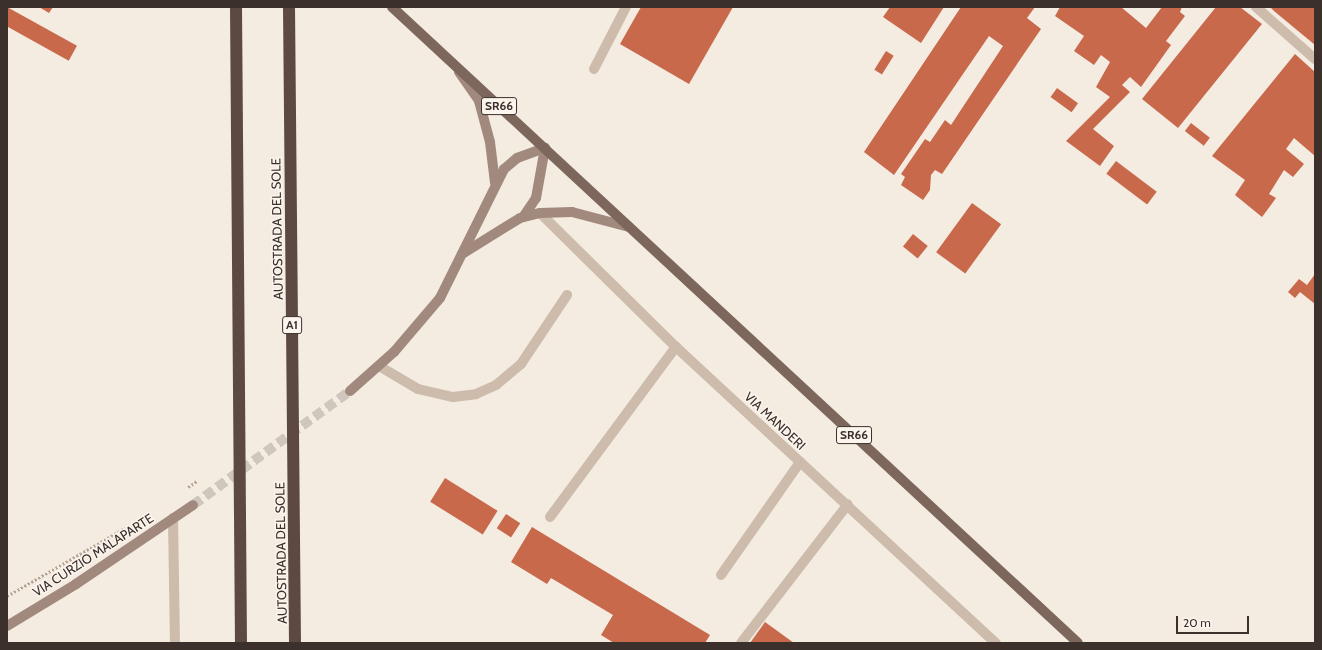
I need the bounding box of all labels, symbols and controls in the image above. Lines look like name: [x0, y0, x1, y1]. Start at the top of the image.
road number: SR66: [481, 96, 517, 116]
street label: AUTOSTRADA DEL SOLE: [268, 158, 286, 300]
road number: A1: [282, 315, 302, 335]
street label: VIA MANDERI: [741, 389, 809, 453]
road number: SR66: [836, 425, 872, 445]
street label: AUTOSTRADA DEL SOLE: [272, 482, 290, 624]
street label: VIA CURZIO MALAPARTE: [30, 510, 156, 600]
scale bar: [1178, 608, 1251, 634]
text: 20 m: [1183, 615, 1211, 630]

